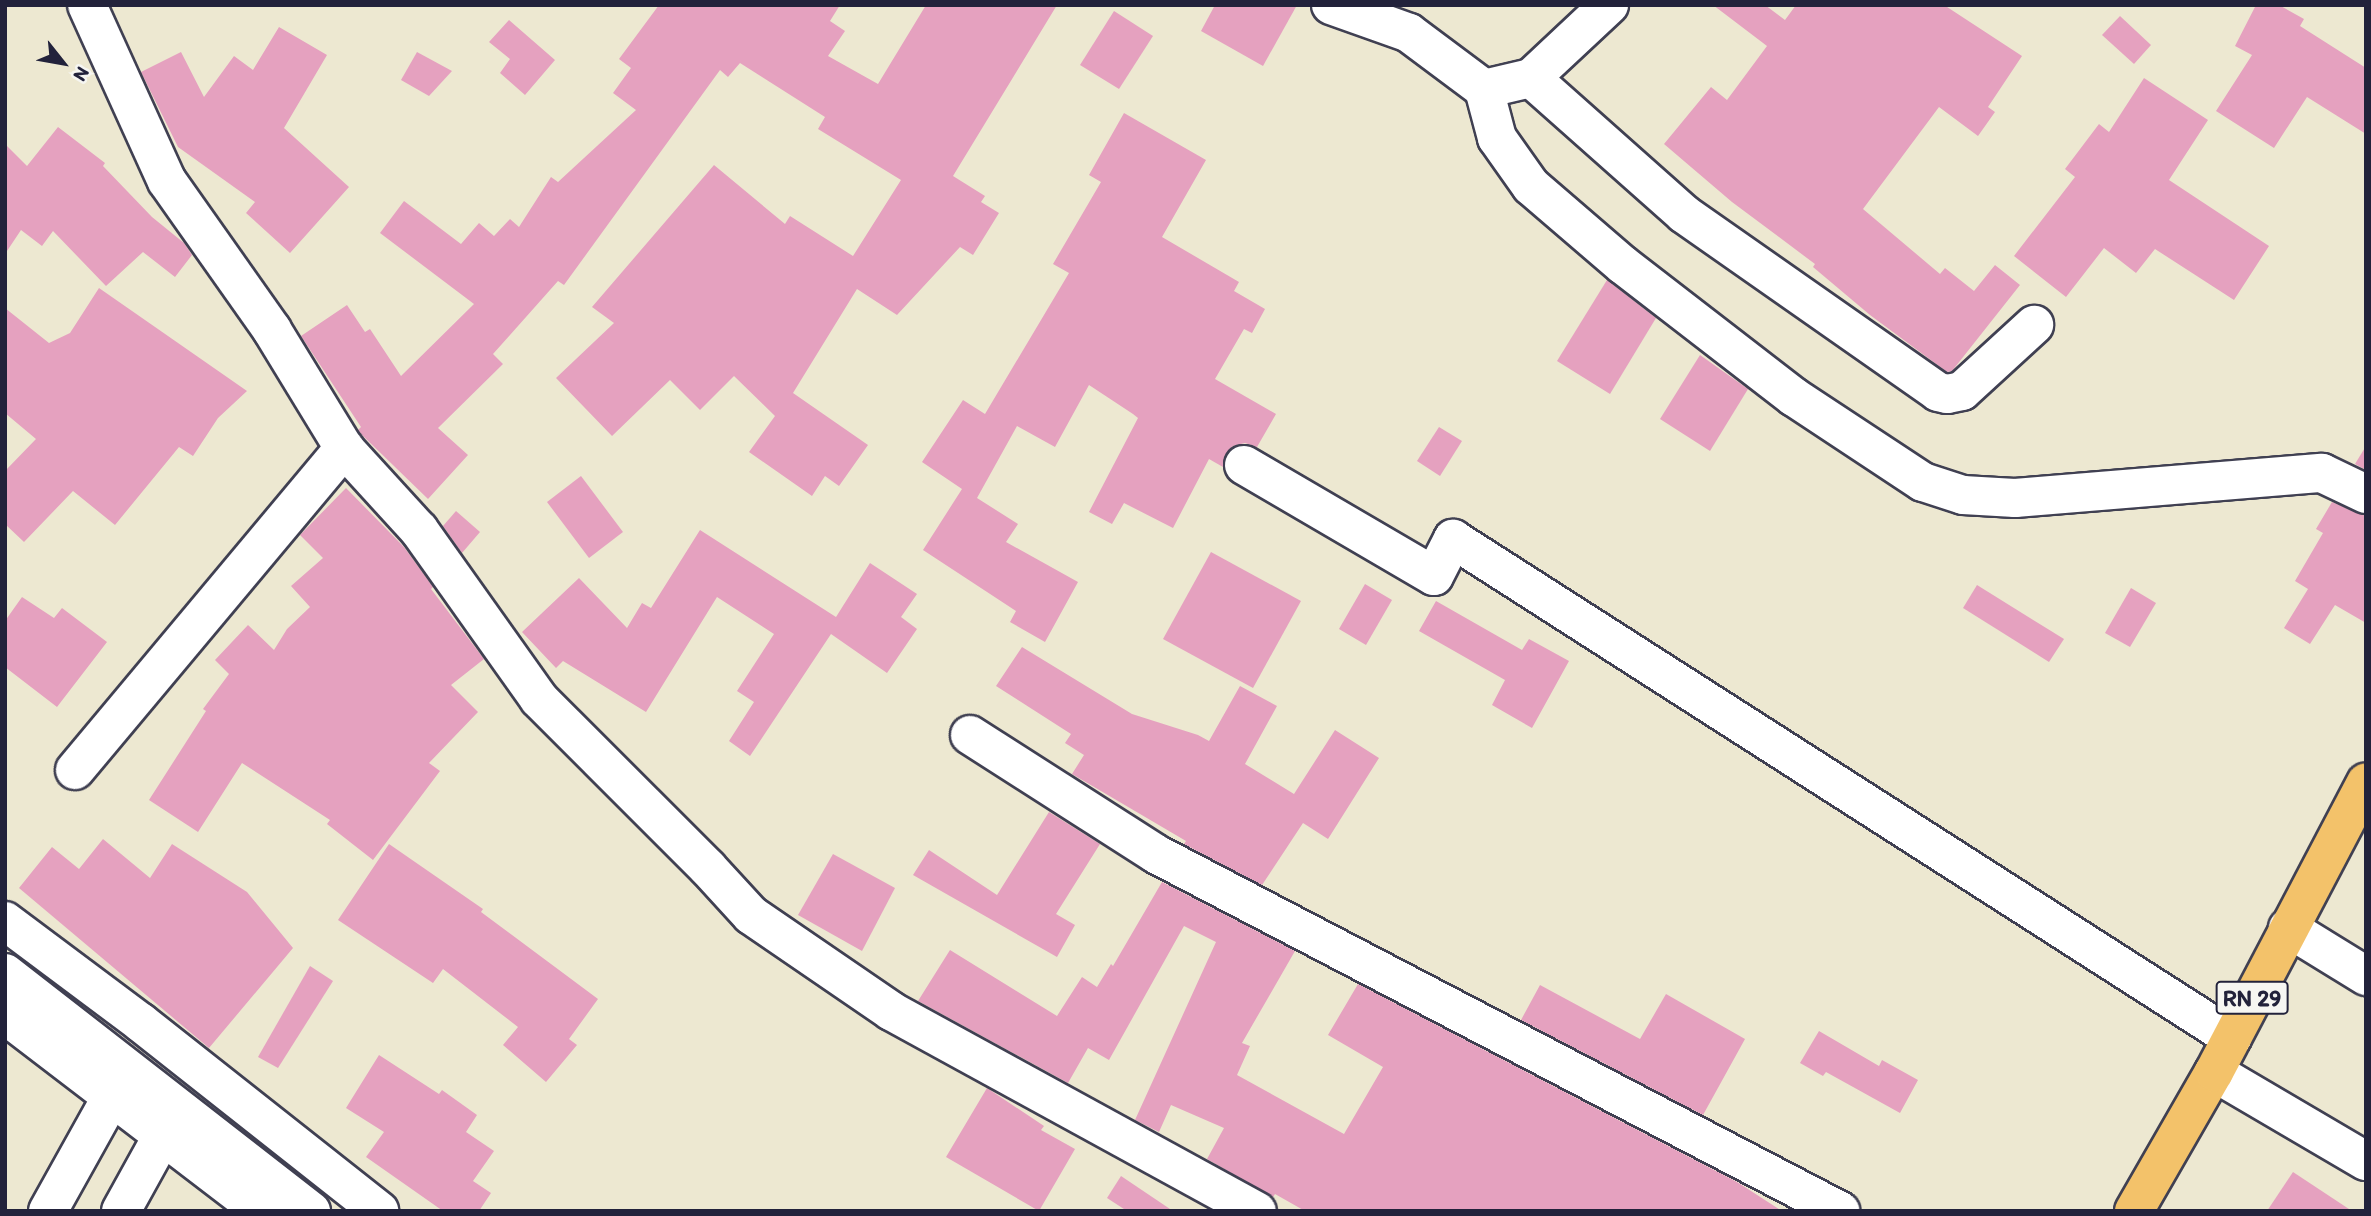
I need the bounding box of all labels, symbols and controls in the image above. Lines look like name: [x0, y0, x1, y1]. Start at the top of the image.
north arrow: [28, 28, 98, 98]
text: N: [68, 63, 95, 85]
road number: RN 29: [2215, 979, 2289, 1018]

